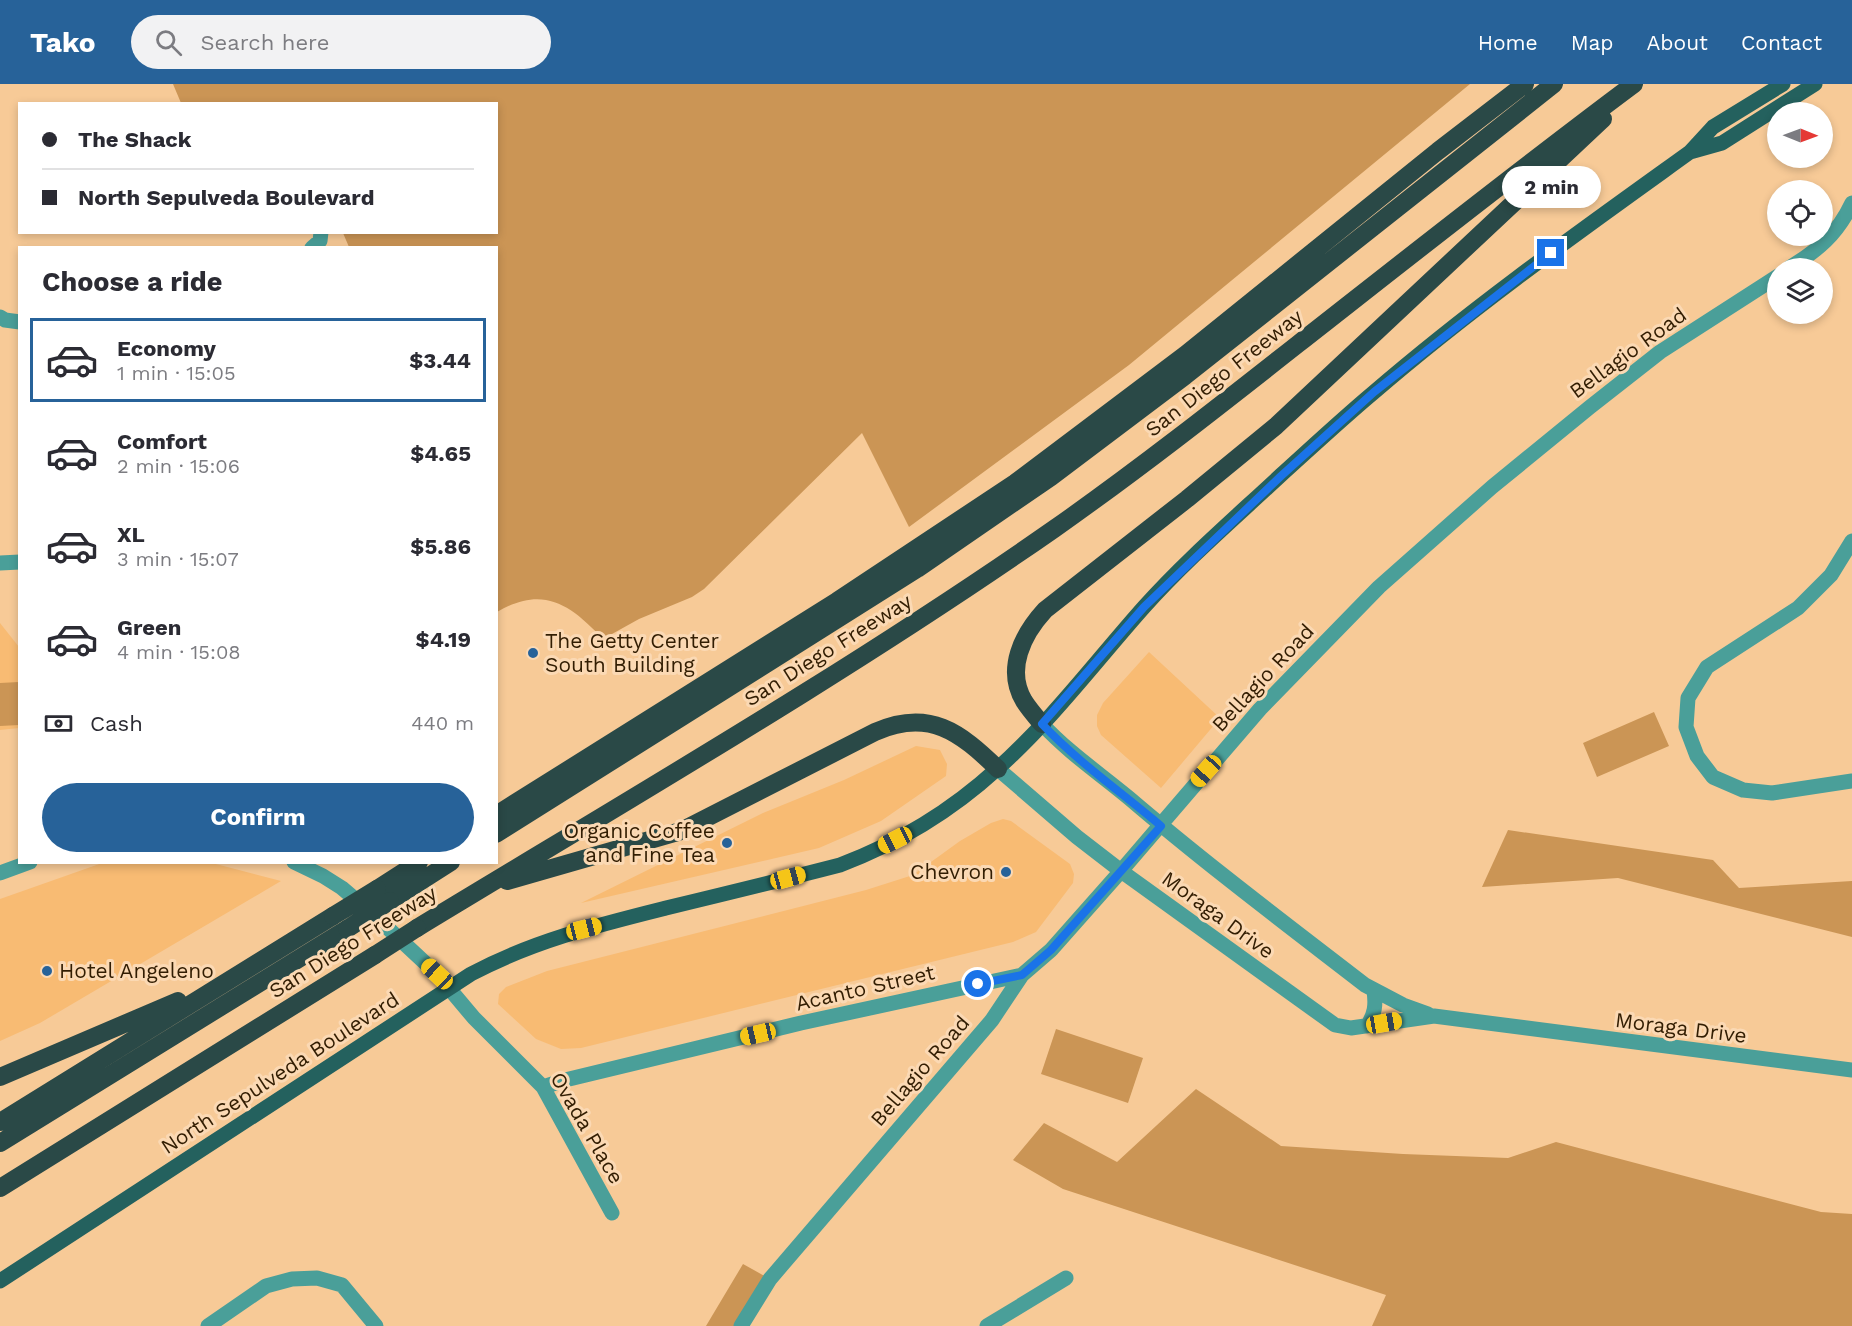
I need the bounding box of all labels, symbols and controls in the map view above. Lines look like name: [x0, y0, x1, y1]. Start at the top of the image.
search box: [131, 15, 551, 69]
text: Tako: [30, 26, 95, 59]
icon: search: [152, 26, 185, 59]
text: Search here: [200, 30, 329, 55]
text: Home: [1478, 30, 1538, 55]
text: Map: [1571, 30, 1614, 55]
text: About: [1647, 30, 1708, 55]
text: Contact: [1741, 30, 1822, 55]
north arrow: [1767, 102, 1833, 168]
map controls: [1767, 102, 1833, 324]
text: The Shack: [78, 127, 192, 152]
callout: 2 min: [1502, 166, 1600, 208]
text: 2 min: [1524, 175, 1579, 199]
button: locate: [1767, 180, 1833, 246]
text: North Sepulveda Boulevard: [78, 185, 374, 210]
route end: [1537, 239, 1564, 266]
button: layers: [1767, 258, 1833, 324]
text: Choose a ride: [42, 266, 222, 298]
street label: Bellagio Road: [1564, 302, 1691, 403]
street label: San Diego Freeway: [1140, 303, 1307, 442]
icon: car: [45, 333, 99, 387]
text: Economy: [117, 336, 216, 361]
text: $3.44: [409, 348, 471, 373]
text: 1 min · 15:05: [117, 361, 236, 385]
icon: car: [45, 426, 99, 480]
text: Comfort: [117, 429, 207, 454]
text: $4.65: [410, 441, 471, 466]
text: 2 min · 15:06: [117, 454, 240, 478]
icon: car: [45, 519, 99, 573]
text: XL: [117, 522, 145, 547]
text: $5.86: [410, 534, 471, 559]
text: 3 min · 15:07: [117, 547, 239, 571]
street label: San Diego Freeway: [739, 588, 916, 711]
icon: car: [45, 612, 99, 666]
text: Green: [117, 615, 181, 640]
street label: Bellagio Road: [1206, 619, 1319, 737]
text: $4.19: [416, 627, 471, 652]
place label: The Getty Center South Building: [545, 628, 720, 677]
text: 4 min · 15:08: [117, 640, 241, 664]
marker: The Getty Center South Building: [526, 646, 540, 660]
icon: cash: [42, 707, 75, 740]
text: Cash: [90, 711, 143, 736]
text: 440 m: [411, 711, 474, 735]
car: [1187, 752, 1225, 790]
button: Confirm: [42, 783, 474, 852]
place label: Organic Coffee and Fine Tea: [564, 818, 715, 867]
car: [875, 824, 915, 856]
marker: Organic Coffee and Fine Tea: [720, 836, 734, 850]
place label: Chevron: [910, 859, 994, 884]
car: [768, 865, 808, 891]
marker: Chevron: [999, 865, 1013, 879]
street label: Moraga Drive: [1157, 866, 1279, 964]
street label: San Diego Freeway: [264, 880, 441, 1003]
car: [564, 916, 604, 942]
car: [418, 955, 456, 993]
place label: Hotel Angeleno: [59, 958, 214, 983]
street label: Acanto Street: [793, 959, 937, 1016]
marker: Hotel Angeleno: [40, 964, 54, 978]
route start: [964, 970, 991, 997]
street label: North Sepulveda Boulevard: [156, 986, 403, 1159]
street label: Moraga Drive: [1614, 1007, 1748, 1048]
street label: Bellagio Road: [865, 1010, 974, 1131]
car: [1365, 1011, 1403, 1035]
car: [738, 1021, 778, 1047]
street label: Ovada Place: [545, 1067, 630, 1188]

